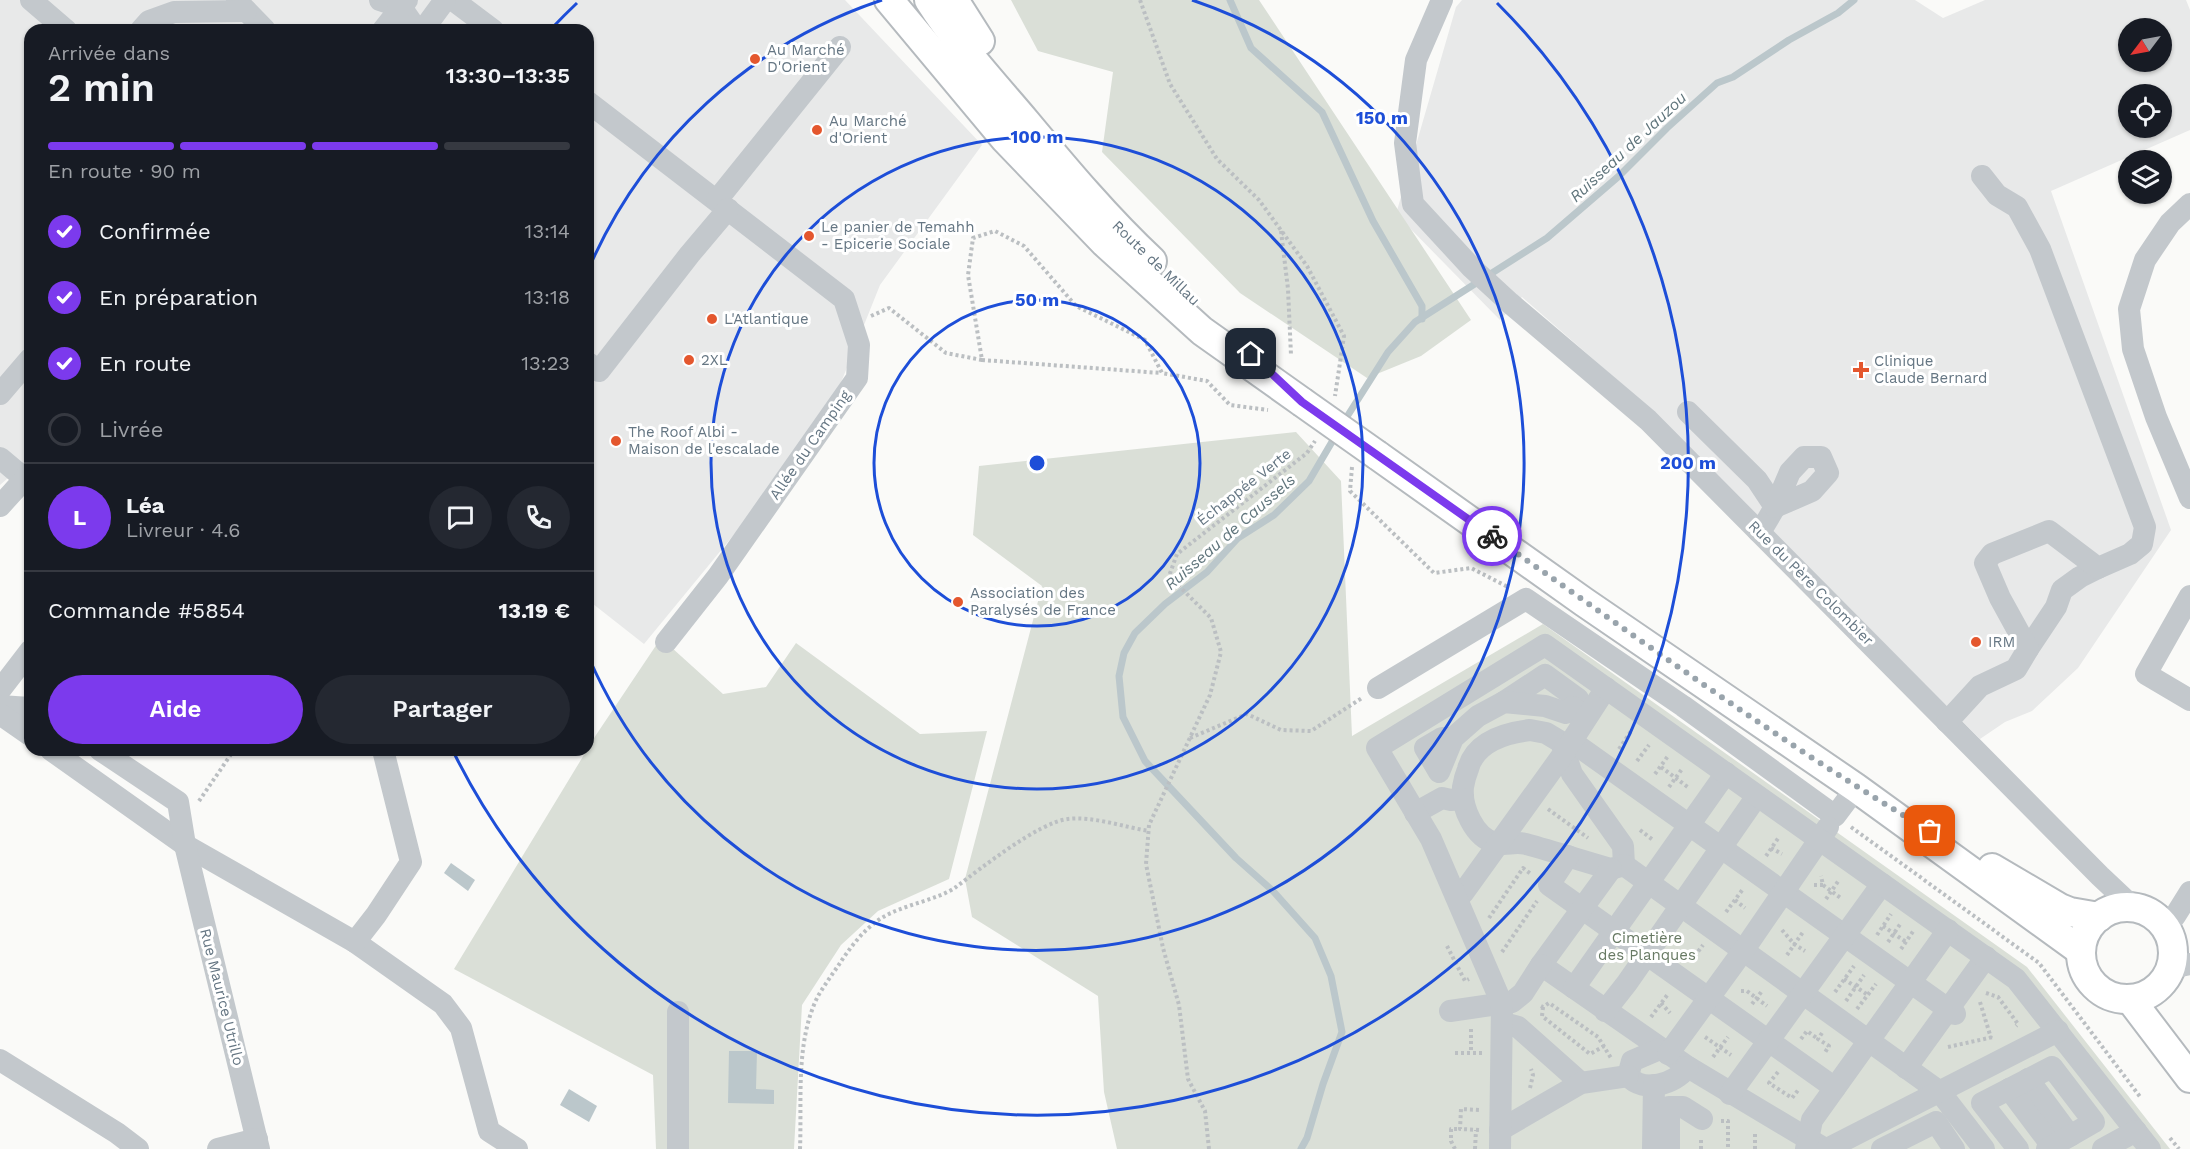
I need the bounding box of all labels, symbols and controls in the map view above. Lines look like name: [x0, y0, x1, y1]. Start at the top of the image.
north arrow: [2118, 18, 2172, 72]
map controls: [2118, 18, 2172, 204]
text: Arrivée dans: [48, 41, 170, 65]
place label: Au Marché D'Orient: [767, 41, 845, 76]
marker: Au Marché D'Orient: [748, 52, 762, 66]
text: 13:30–13:35: [446, 63, 570, 88]
text: 2 min: [48, 65, 155, 110]
button: locate: [2118, 84, 2172, 138]
water label: Ruisseau de Jauzou: [1566, 88, 1691, 206]
text: 150 m: [1356, 107, 1408, 128]
place label: Au Marché d'Orient: [829, 112, 907, 147]
marker: Au Marché d'Orient: [810, 123, 824, 137]
text: 100 m: [1010, 126, 1064, 147]
button: layers: [2118, 150, 2172, 204]
text: En route · 90 m: [48, 159, 201, 183]
icon: check: [48, 215, 81, 248]
street label: Route de Millau: [1108, 217, 1204, 309]
place label: Le panier de Temahh - Epicerie Sociale: [821, 218, 974, 253]
text: Confirmée: [99, 219, 211, 244]
text: 13:14: [525, 219, 570, 243]
marker: Le panier de Temahh - Epicerie Sociale: [802, 229, 816, 243]
icon: check: [48, 281, 81, 314]
text: En préparation: [99, 285, 258, 310]
text: 13:18: [525, 285, 570, 309]
text: 50 m: [1015, 289, 1059, 310]
place label: L'Atlantique: [724, 310, 809, 328]
marker: L'Atlantique: [705, 312, 719, 326]
pin: [1225, 328, 1276, 379]
icon: home: [1234, 337, 1267, 370]
icon: check: [48, 347, 81, 380]
text: En route: [99, 351, 191, 376]
text: 13:23: [521, 351, 570, 375]
place label: 2XL: [701, 351, 728, 369]
place label: Clinique Claude Bernard: [1874, 352, 1987, 387]
marker: 2XL: [682, 353, 696, 367]
marker: Clinique Claude Bernard: [1852, 361, 1870, 379]
street label: Allée du Camping: [766, 387, 854, 503]
text: Livrée: [99, 417, 163, 442]
place label: The Roof Albi - Maison de l'escalade: [628, 423, 780, 458]
marker: The Roof Albi - Maison de l'escalade: [609, 434, 623, 448]
street label: Échappée Verte: [1193, 445, 1295, 529]
text: 200 m: [1660, 452, 1716, 473]
centre of rings: [1027, 453, 1047, 473]
water label: Ruisseau de Caussels: [1161, 470, 1299, 594]
button: chat: [429, 486, 492, 549]
button: phone: [507, 486, 570, 549]
text: Léa: [126, 493, 165, 518]
text: L: [73, 505, 86, 530]
courier: [1462, 506, 1522, 566]
street label: Rue du Père Colombier: [1745, 517, 1877, 649]
text: Livreur · 4.6: [126, 518, 240, 542]
icon: bike: [1476, 520, 1509, 553]
place label: Association des Paralysés de France: [970, 584, 1116, 619]
marker: Association des Paralysés de France: [951, 595, 965, 609]
text: Commande #5854: [48, 598, 245, 623]
text: 13.19 €: [499, 598, 570, 623]
place label: IRM: [1988, 633, 2015, 651]
marker: IRM: [1969, 635, 1983, 649]
button: Aide: [48, 675, 303, 744]
button: Partager: [315, 675, 570, 744]
pin: [1904, 805, 1955, 856]
icon: bag: [1913, 814, 1946, 847]
street label: Rue Maurice Utrillo: [196, 927, 248, 1067]
park label: Cimetière des Planques: [1598, 929, 1696, 964]

